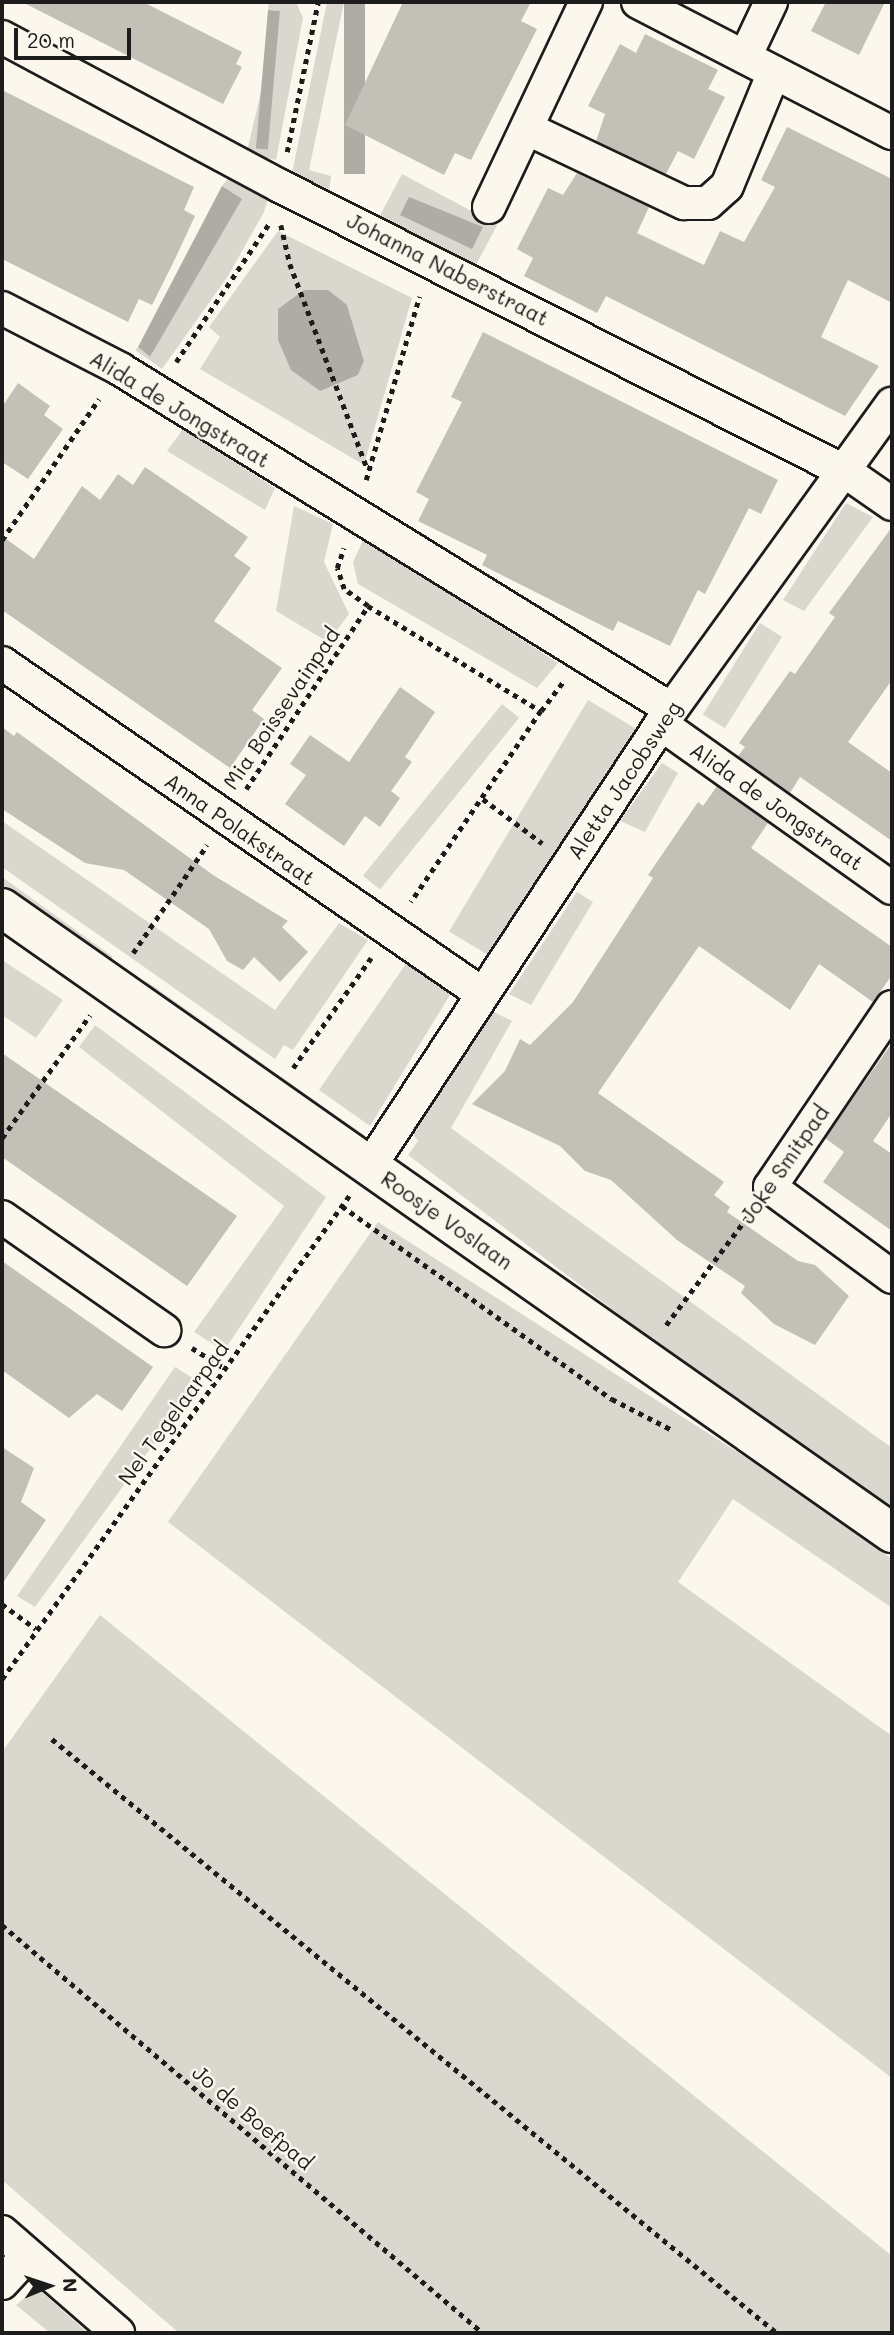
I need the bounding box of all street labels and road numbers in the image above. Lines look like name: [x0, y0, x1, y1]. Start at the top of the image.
street label: Johanna Naberstraat: [343, 207, 553, 331]
street label: Alida de Jongstraat: [85, 345, 275, 473]
street label: Mia Boissevainpad: [217, 622, 345, 794]
street label: Aletta Jacobsweg: [562, 696, 686, 864]
street label: Alida de Jongstraat: [686, 737, 868, 875]
street label: Anna Polakstraat: [160, 768, 320, 890]
street label: Joke Smitpad: [734, 1100, 834, 1228]
street label: Roosje Voslaan: [376, 1165, 518, 1275]
street label: Nel Tegelaarpad: [112, 1336, 234, 1490]
street label: Jo de Boefpad: [188, 2059, 318, 2175]

